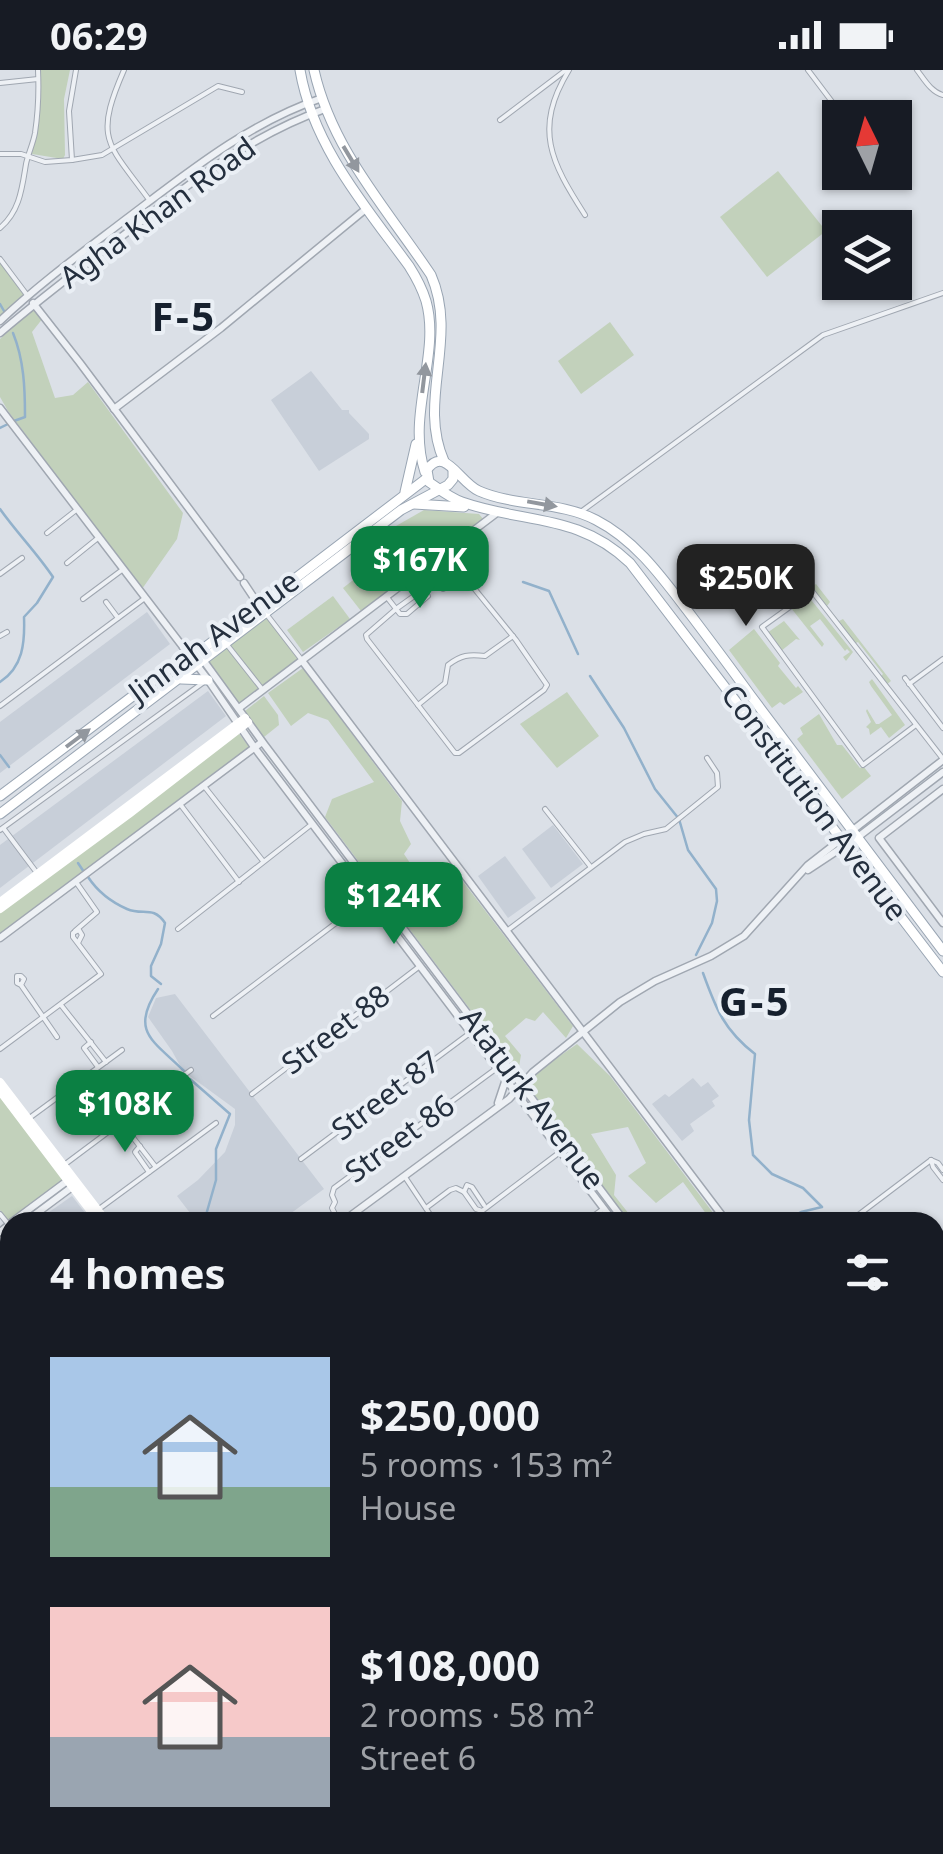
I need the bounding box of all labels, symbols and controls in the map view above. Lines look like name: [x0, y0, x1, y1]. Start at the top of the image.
text: 06:29: [50, 9, 148, 61]
north arrow: [822, 100, 912, 190]
map controls: [822, 100, 912, 300]
street label: Agha Khan Road: [51, 127, 263, 297]
one-way arrow: [341, 146, 360, 173]
button: layers: [822, 210, 912, 300]
district label: F-5: [151, 288, 217, 343]
one-way arrow: [416, 362, 432, 393]
one-way arrow: [527, 497, 558, 512]
pin: $167K: [350, 526, 490, 611]
text: $167K: [373, 537, 467, 580]
pin: $250K: [676, 544, 816, 629]
text: $250K: [699, 555, 793, 598]
street label: Jinnah Avenue: [117, 560, 307, 713]
street label: Constitution Avenue: [713, 675, 918, 929]
one-way arrow: [65, 728, 91, 748]
pin: $124K: [324, 862, 464, 947]
text: $124K: [347, 873, 441, 916]
district label: G-5: [719, 973, 791, 1028]
street label: Street 88: [272, 975, 398, 1083]
street label: Ataturk Avenue: [451, 999, 615, 1197]
street label: Street 87: [322, 1041, 448, 1149]
pin: $108K: [55, 1070, 195, 1155]
text: $108K: [78, 1081, 172, 1124]
street label: Street 86: [336, 1084, 462, 1191]
text: 4 homes: [50, 1244, 226, 1301]
icon: filters: [840, 1245, 895, 1300]
text: $250,000: [360, 1386, 540, 1443]
icon: home: [130, 1397, 250, 1517]
text: 5 rooms · 153 m²: [360, 1443, 613, 1486]
text: House: [360, 1486, 456, 1529]
text: $108,000: [360, 1636, 540, 1693]
icon: home: [130, 1647, 250, 1767]
text: 2 rooms · 58 m²: [360, 1693, 594, 1736]
text: Street 6: [360, 1736, 476, 1779]

